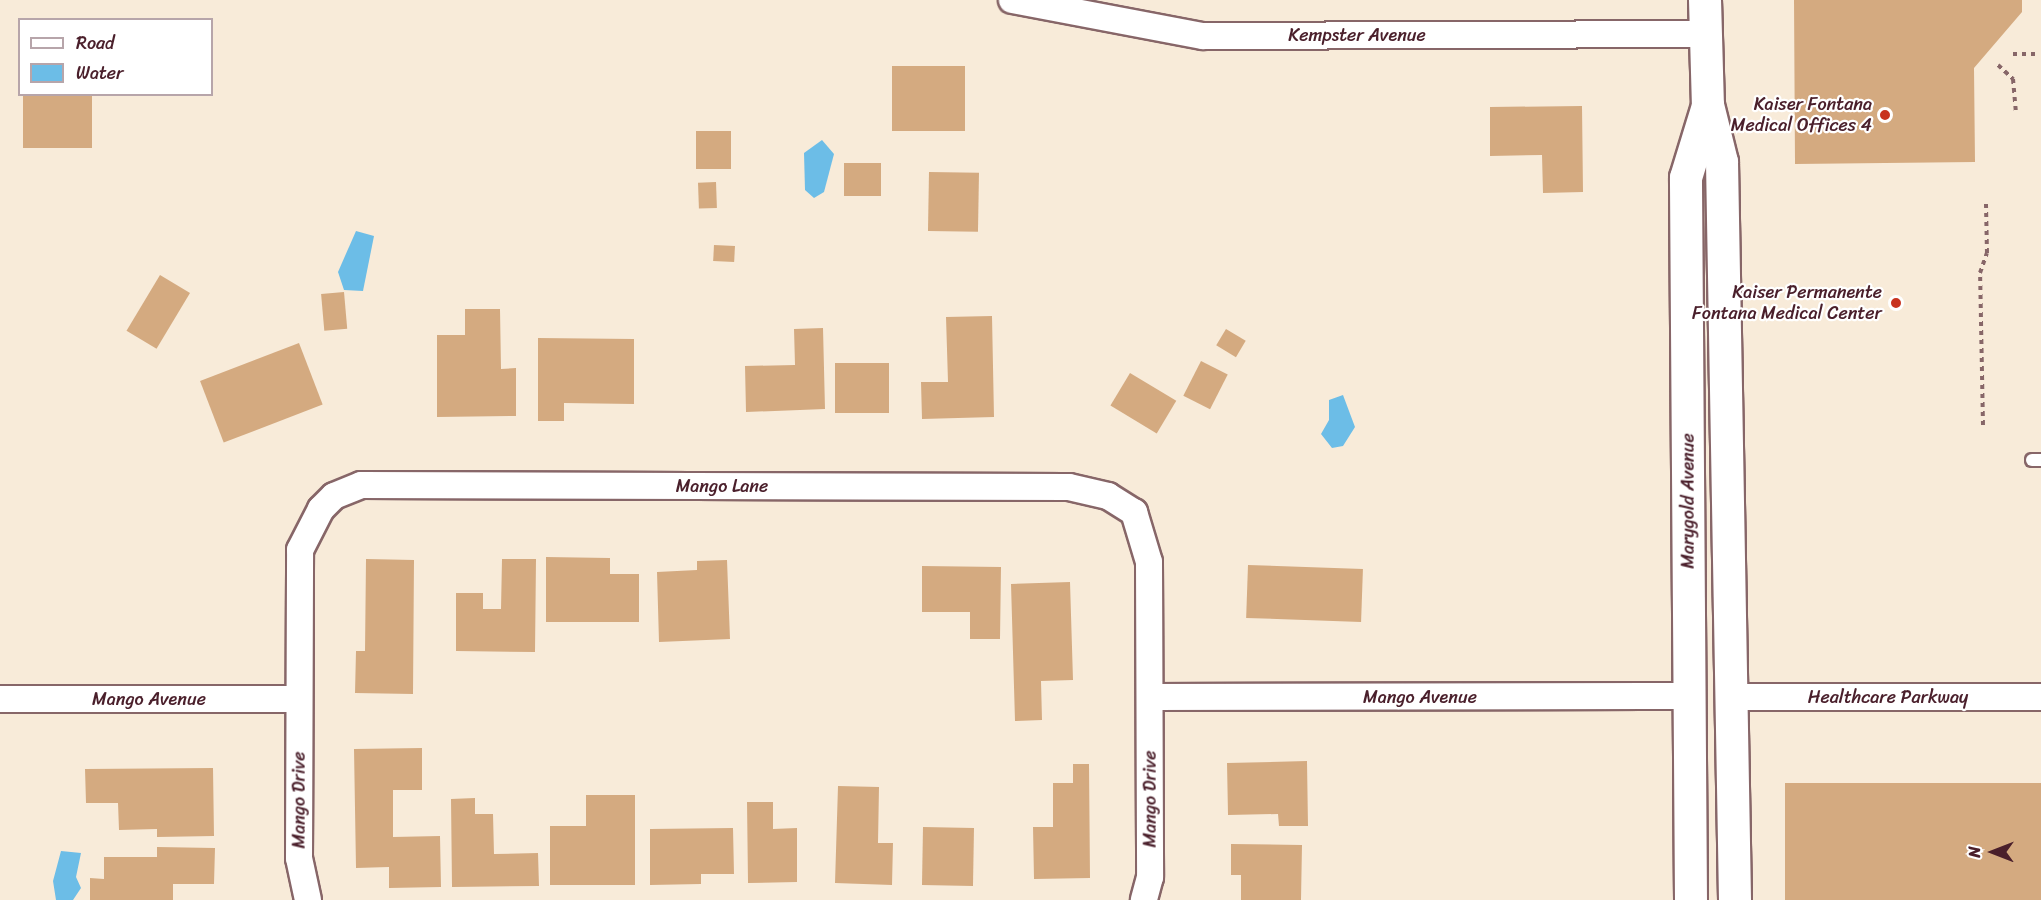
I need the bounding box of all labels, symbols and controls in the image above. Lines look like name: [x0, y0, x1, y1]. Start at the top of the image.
legend: [18, 18, 213, 96]
street label: Kempster Avenue: [1288, 24, 1426, 46]
text: Road: [76, 27, 115, 59]
text: Water: [76, 57, 123, 89]
place label: Kaiser Fontana Medical Offices 4: [1731, 94, 1872, 136]
marker: Kaiser Fontana Medical Offices 4: [1876, 106, 1894, 124]
place label: Kaiser Permanente Fontana Medical Center: [1692, 282, 1882, 324]
marker: Kaiser Permanente Fontana Medical Center: [1887, 294, 1905, 312]
street label: Marygold Avenue: [1677, 433, 1699, 569]
street label: Mango Lane: [676, 475, 768, 497]
street label: Mango Avenue: [1363, 686, 1477, 708]
street label: Healthcare Parkway: [1808, 686, 1968, 708]
street label: Mango Avenue: [92, 688, 206, 710]
street label: Mango Drive: [1139, 750, 1161, 848]
street label: Mango Drive: [288, 751, 310, 849]
north arrow: [1963, 822, 2023, 882]
text: N: [1960, 846, 1989, 858]

